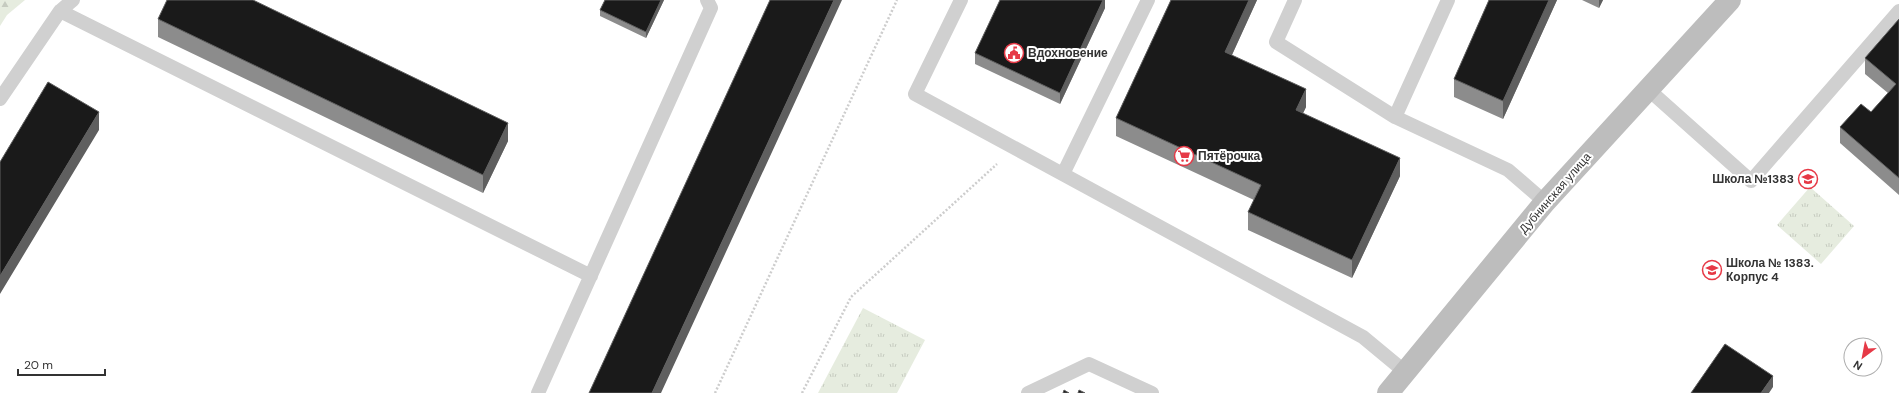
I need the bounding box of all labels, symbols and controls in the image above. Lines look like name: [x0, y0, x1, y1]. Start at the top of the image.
public building icon: Вдохновение: [1003, 42, 1025, 64]
place label: Вдохновение: [1028, 45, 1108, 61]
supermarket icon: Пятёрочка: [1173, 145, 1195, 167]
place label: Пятёрочка: [1198, 148, 1261, 164]
street label: Дубнинская улица: [1515, 149, 1595, 237]
school or university icon: Школа №1383: [1797, 168, 1819, 190]
place label: Школа №1383: [1712, 171, 1794, 187]
place label: Школа № 1383. Корпус 4: [1726, 255, 1814, 285]
school or university icon: Школа № 1383. Корпус 4: [1701, 259, 1723, 281]
north arrow: [1843, 337, 1883, 377]
scale bar: [18, 351, 105, 377]
text: 20 m: [24, 357, 53, 373]
text: N: [1851, 357, 1865, 374]

